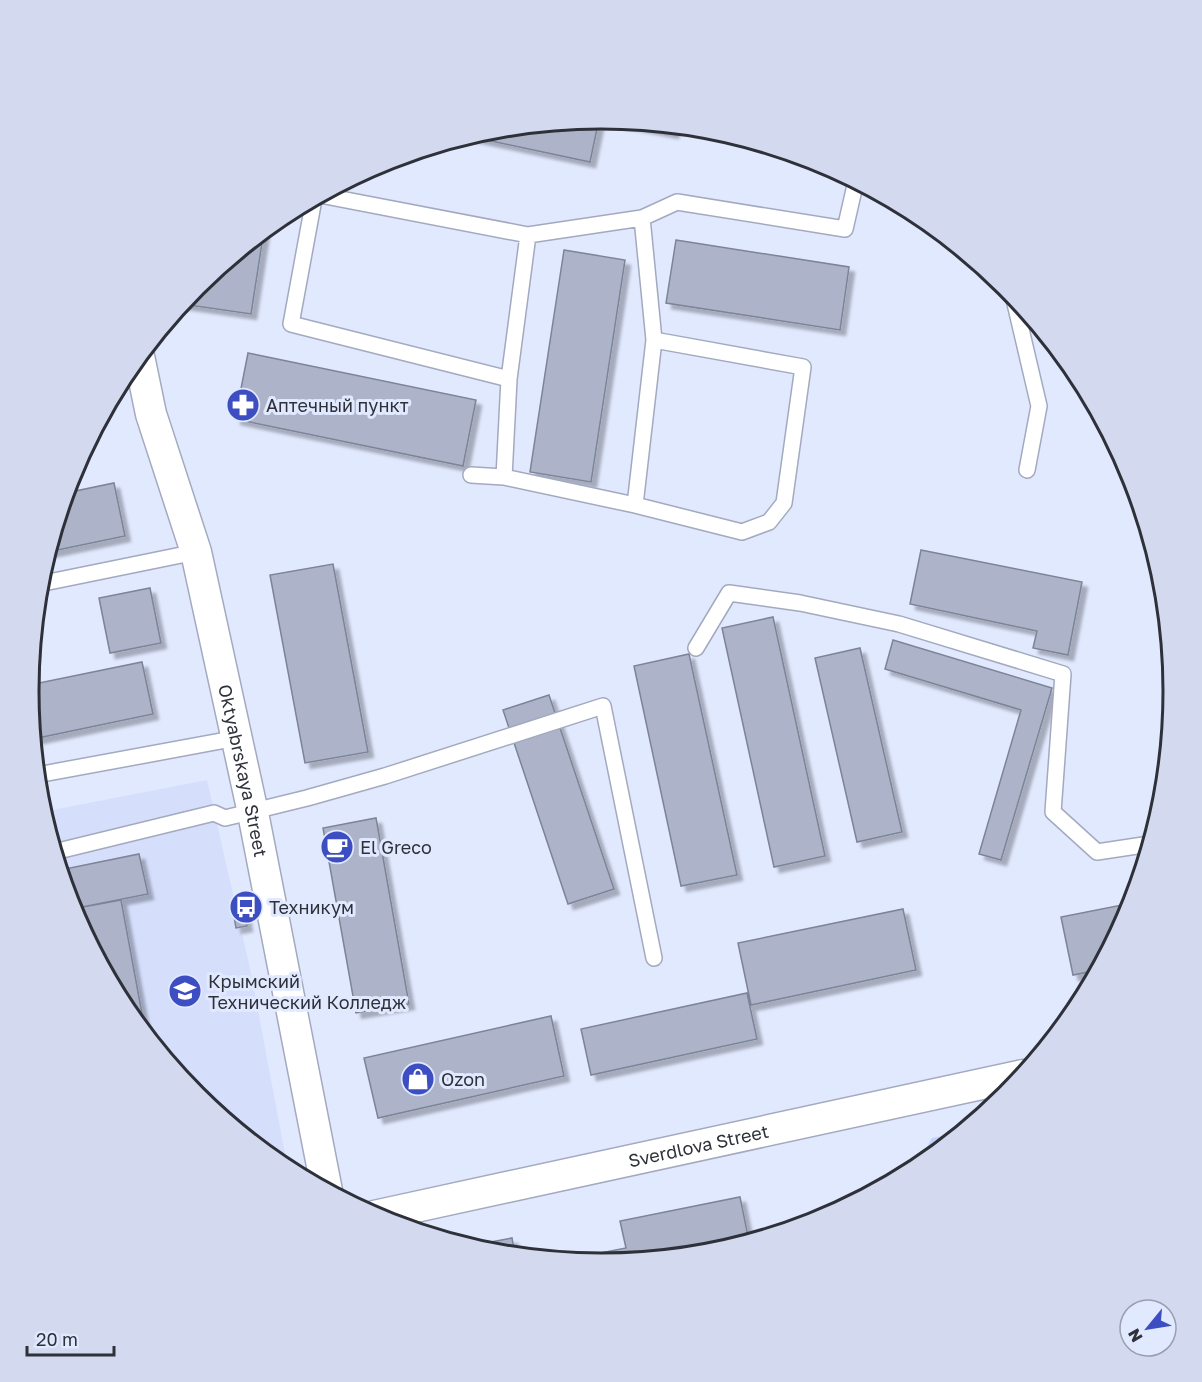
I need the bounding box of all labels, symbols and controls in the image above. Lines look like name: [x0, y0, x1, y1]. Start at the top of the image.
pharmacy icon: Аптечный пункт: [225, 387, 261, 423]
place label: Аптечный пункт: [266, 394, 409, 416]
street label: Oktyabrskaya Street: [214, 682, 272, 859]
cafe icon: El Greco: [319, 829, 355, 865]
place label: El Greco: [360, 836, 432, 858]
bus stop icon: Техникум: [228, 889, 264, 925]
place label: Техникум: [269, 896, 354, 918]
place label: Крымский Технический Колледж: [208, 970, 406, 1013]
school or university icon: Крымский Технический Колледж: [167, 973, 203, 1009]
shop icon: Ozon: [400, 1061, 436, 1097]
place label: Ozon: [441, 1068, 485, 1090]
street label: Sverdlova Street: [626, 1120, 771, 1171]
north arrow: [1118, 1298, 1178, 1358]
scale bar: [27, 1319, 114, 1357]
text: N: [1123, 1325, 1147, 1346]
text: 20 m: [36, 1328, 78, 1350]

